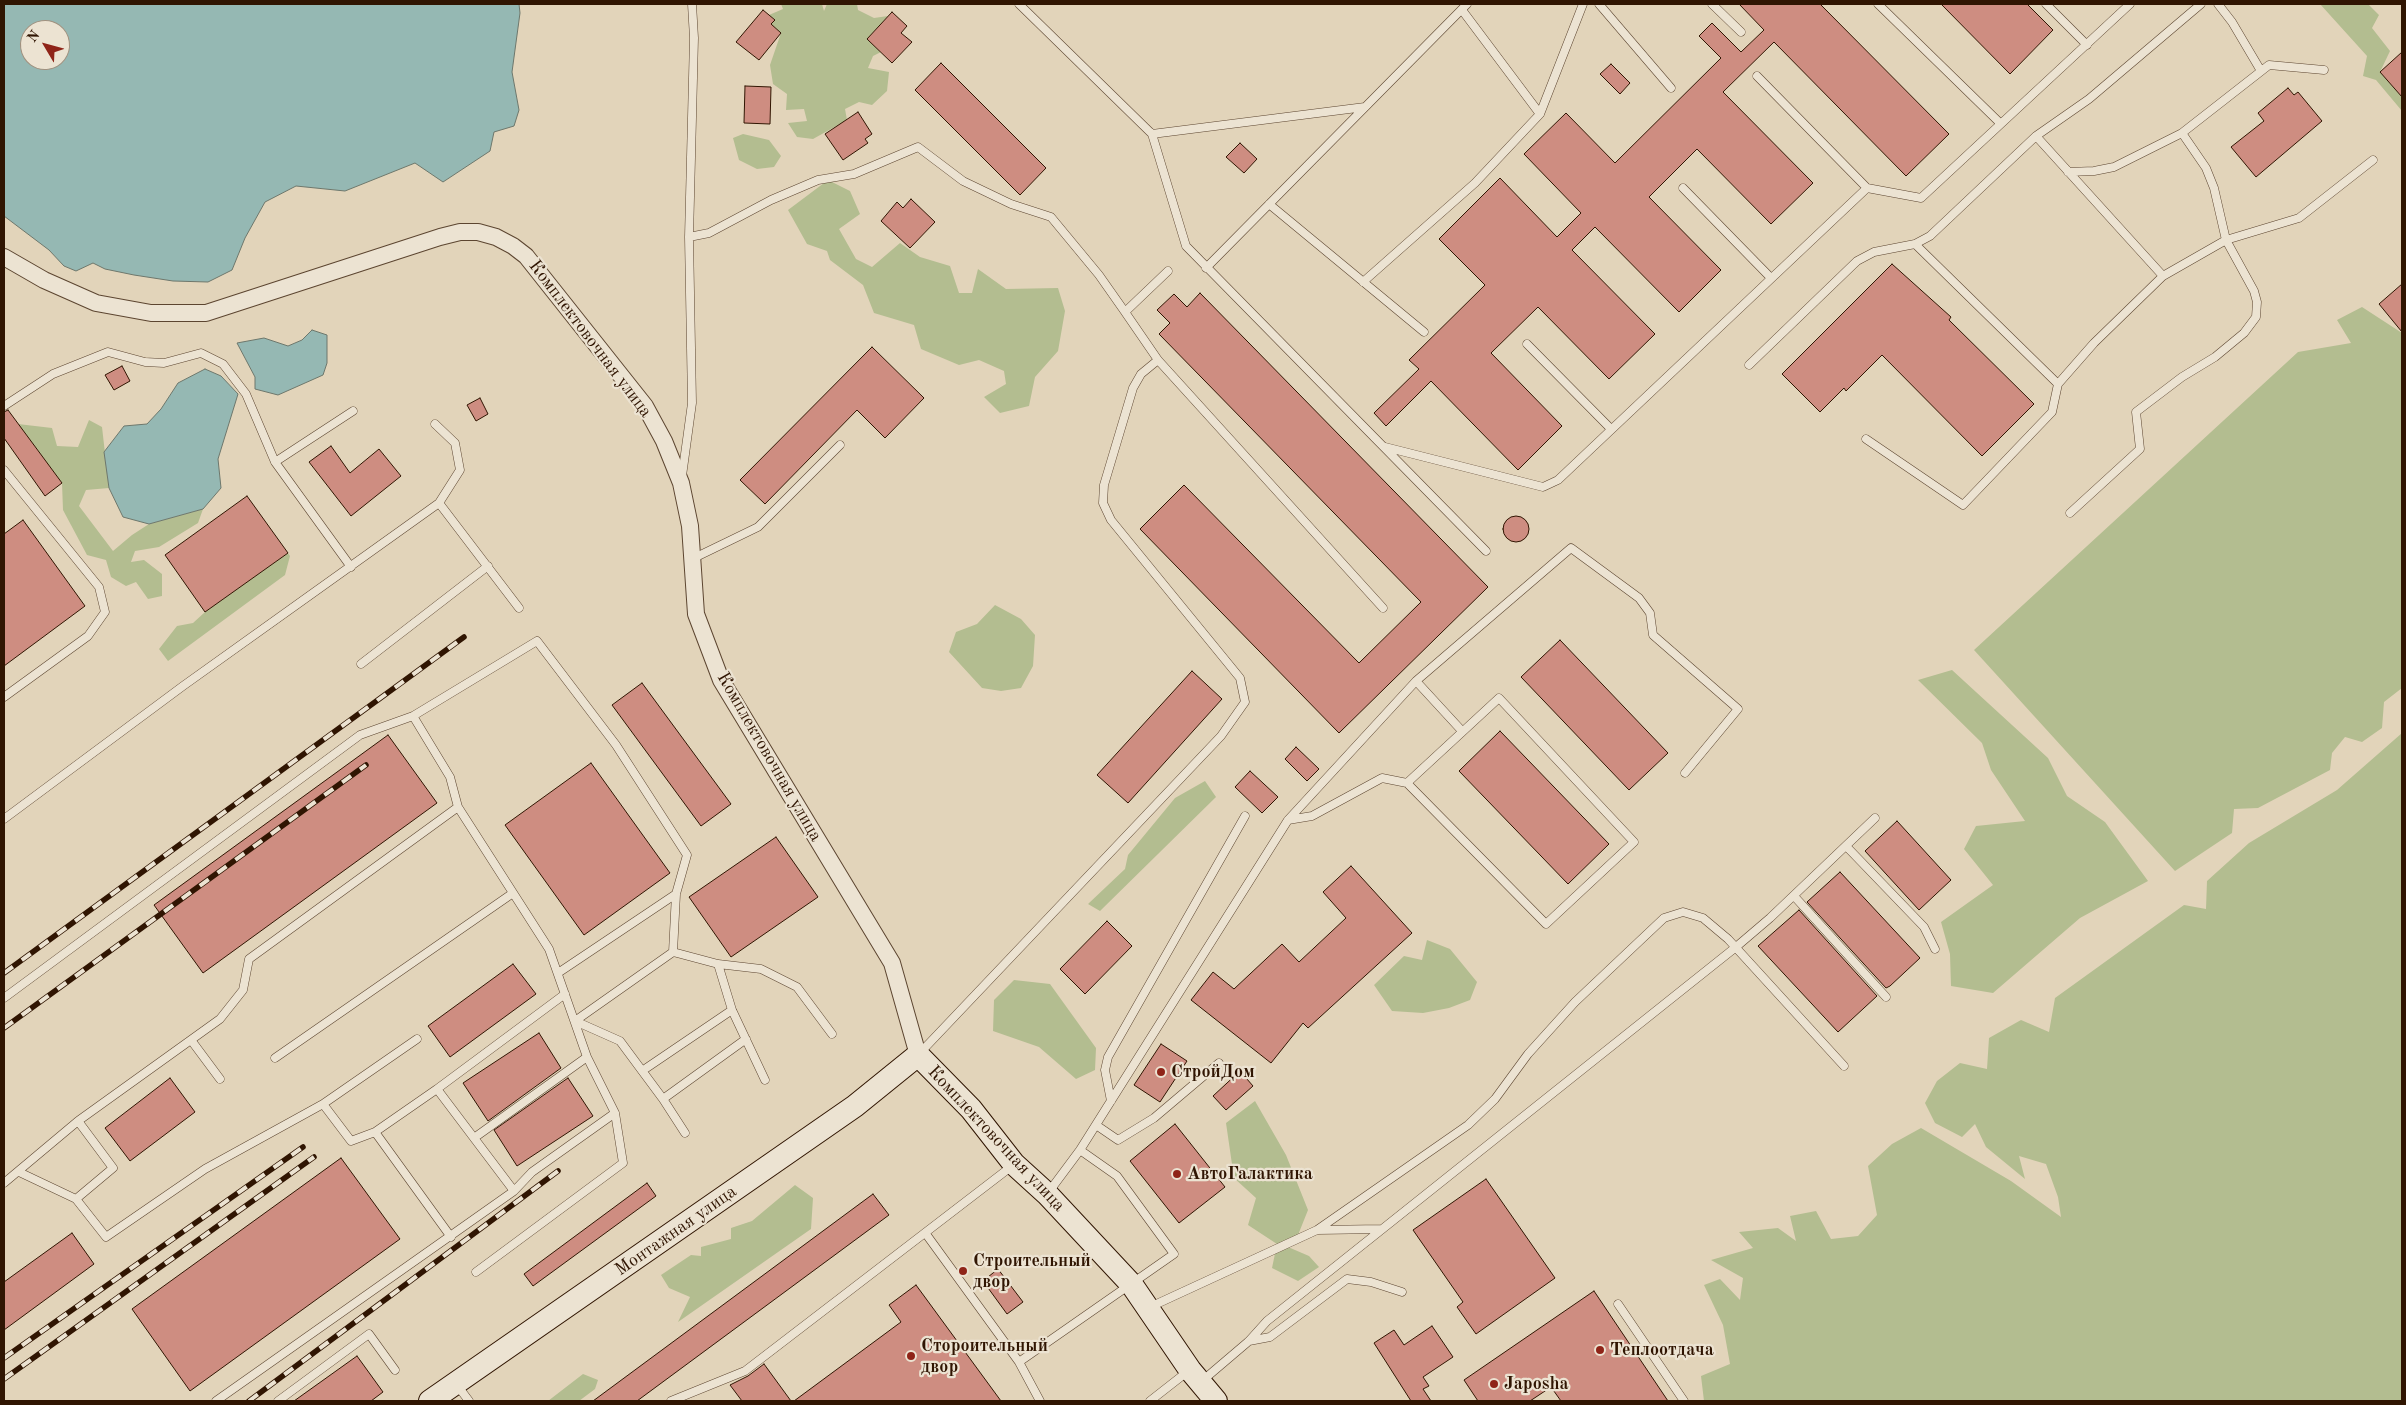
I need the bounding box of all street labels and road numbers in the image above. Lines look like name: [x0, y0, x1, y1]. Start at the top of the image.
street label: Комплектовочная улица: [524, 256, 656, 422]
street label: Комплектовочная улица: [712, 669, 826, 845]
street label: Комплектовочная улица: [923, 1061, 1069, 1217]
street label: Монтажная улица: [611, 1181, 741, 1281]

